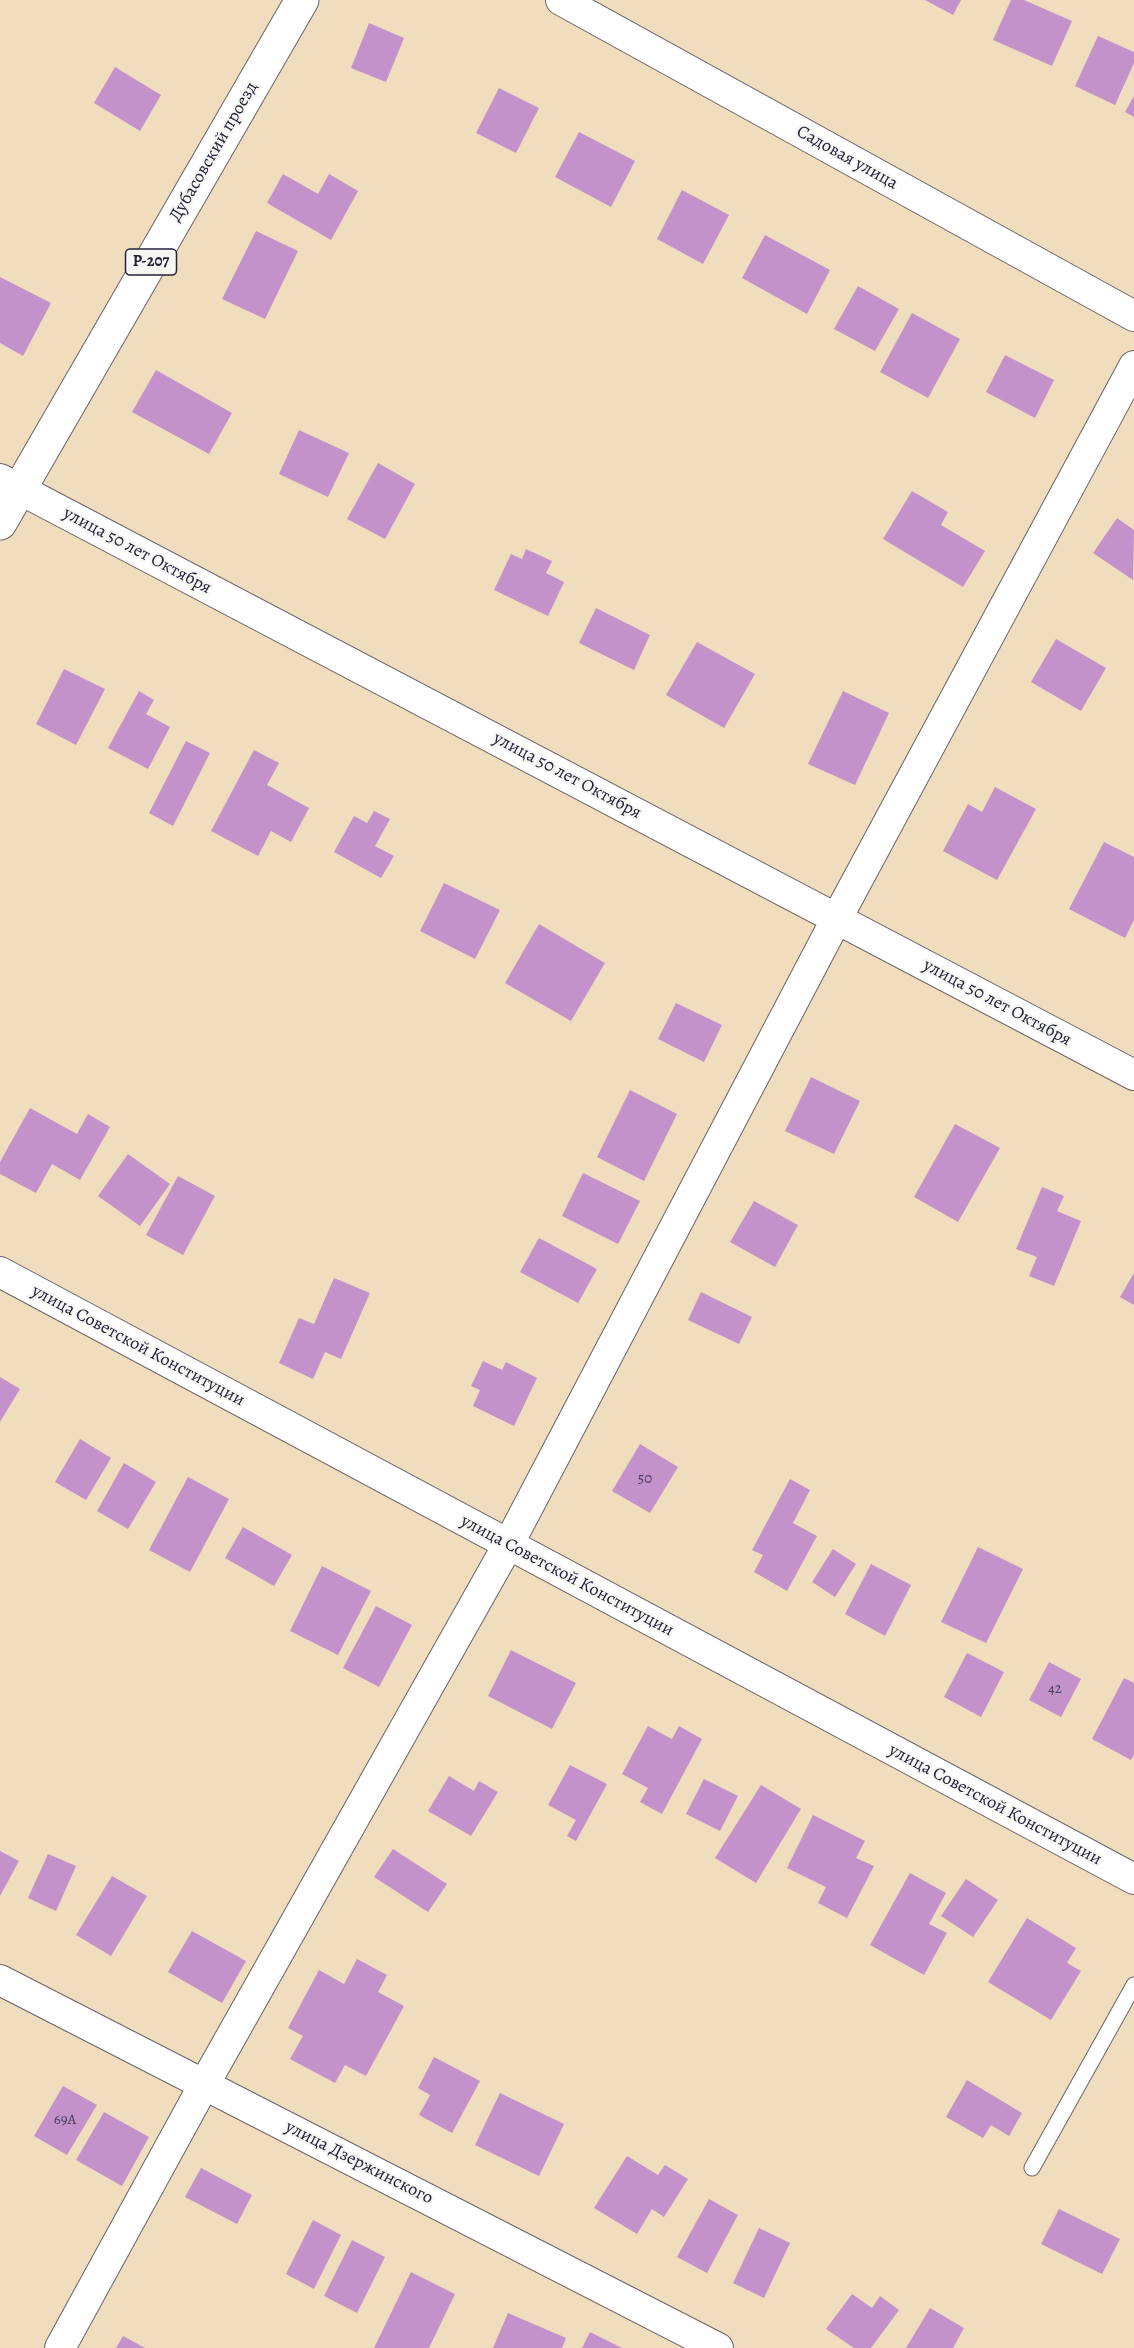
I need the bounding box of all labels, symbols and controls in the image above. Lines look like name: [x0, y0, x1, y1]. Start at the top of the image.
street label: Дубасовский проезд: [165, 78, 263, 226]
street label: Садовая улица: [793, 121, 901, 195]
road number: Р-207: [126, 249, 176, 275]
street label: улица 50 лет Октября: [59, 503, 215, 599]
street label: улица 50 лет Октября: [489, 728, 645, 824]
street label: улица 50 лет Октября: [919, 955, 1075, 1051]
street label: улица Советской Конституции: [28, 1281, 248, 1411]
house number: 50: [638, 1470, 652, 1488]
street label: улица Советской Конституции: [457, 1511, 677, 1641]
house number: 42: [1048, 1680, 1062, 1698]
street label: улица Советской Конституции: [885, 1740, 1105, 1870]
house number: 69А: [54, 2111, 76, 2129]
street label: улица Дзержинского: [281, 2116, 437, 2210]

